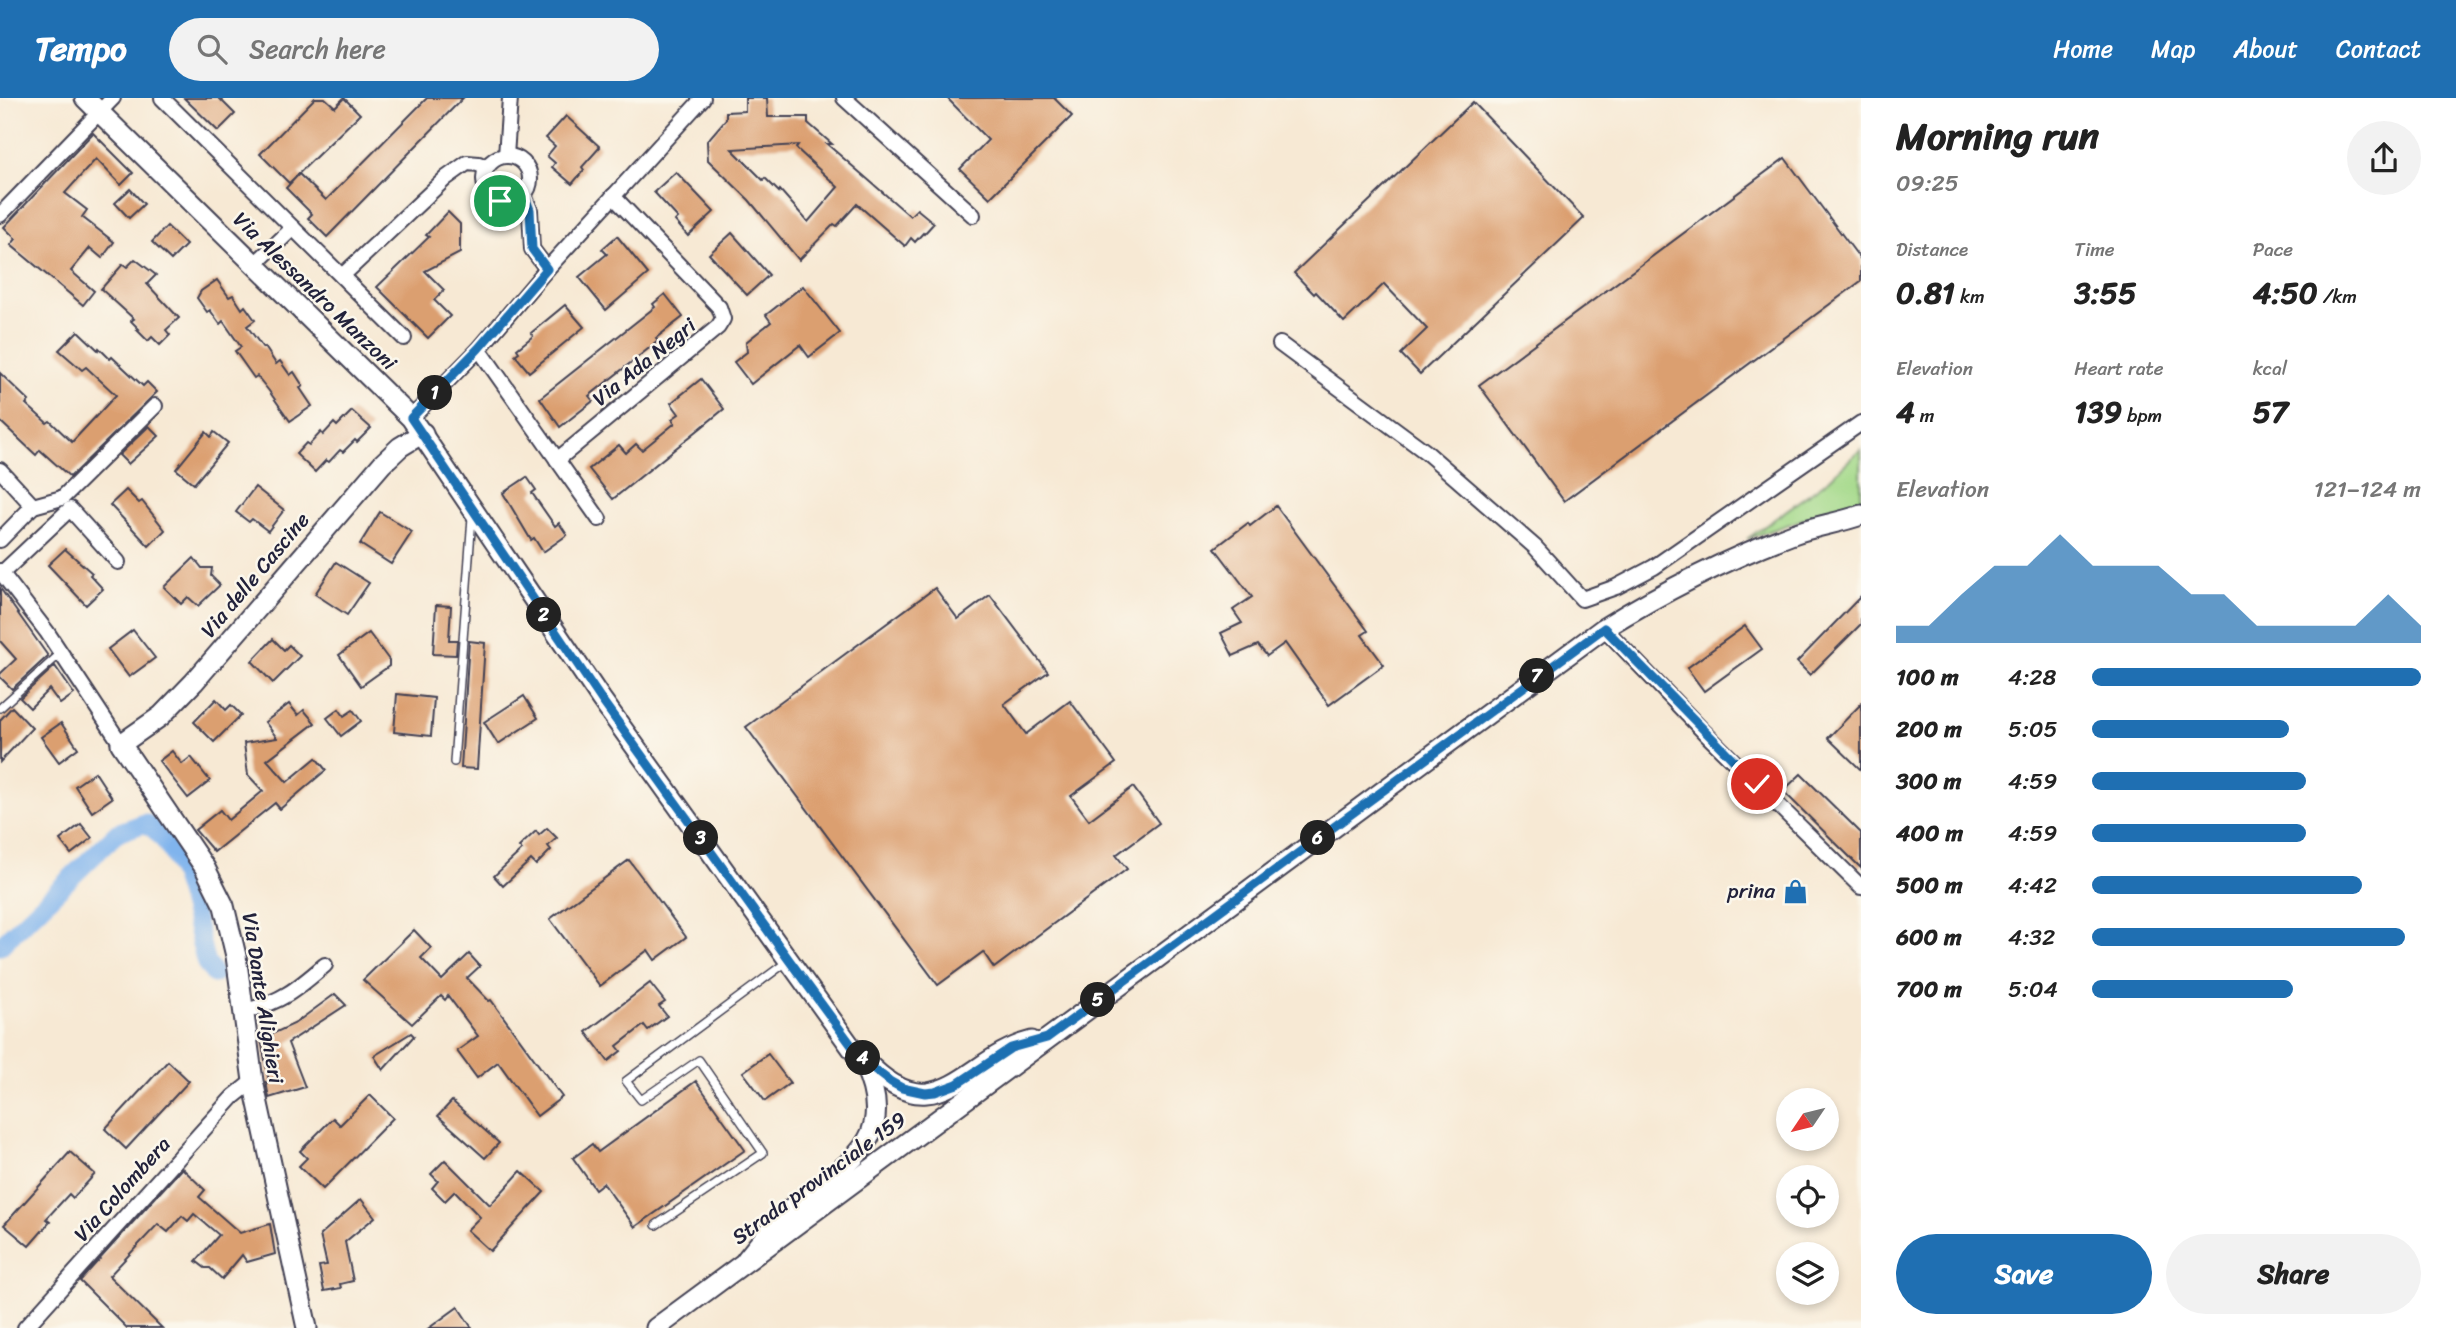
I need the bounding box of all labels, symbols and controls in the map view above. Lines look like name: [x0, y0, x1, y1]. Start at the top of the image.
search box: [169, 18, 659, 81]
text: Tempo: [35, 20, 127, 78]
text: Search here: [249, 26, 386, 72]
text: Home: [2053, 28, 2113, 70]
text: Map: [2151, 28, 2195, 70]
text: About: [2233, 28, 2298, 70]
text: Contact: [2336, 28, 2421, 70]
icon: search: [193, 30, 231, 68]
text: Morning run: [1896, 103, 2099, 170]
button: share: [2347, 121, 2421, 195]
text: 09:25: [1896, 163, 1959, 204]
pin: [470, 171, 530, 231]
icon: arrive: [481, 182, 519, 220]
street label: Via Alessandro Manzoni: [224, 202, 407, 381]
text: Distance: [1896, 233, 1968, 266]
text: Time: [2074, 233, 2115, 266]
text: Pace: [2253, 233, 2293, 266]
text: 0.81: [1896, 266, 1955, 320]
text: 3:55: [2074, 266, 2137, 320]
text: 4:50: [2253, 266, 2318, 320]
text: km: [1955, 280, 1985, 313]
text: /km: [2318, 280, 2357, 313]
street label: Via Ada Negri: [583, 307, 706, 416]
text: Elevation: [1896, 352, 1973, 385]
text: Heart rate: [2074, 352, 2164, 385]
text: kcal: [2253, 352, 2287, 385]
pin: 1: [418, 376, 452, 410]
text: 1: [430, 376, 439, 409]
text: 4: [1896, 385, 1915, 439]
text: 139: [2074, 385, 2122, 439]
text: 57: [2253, 385, 2288, 439]
text: m: [1915, 399, 1934, 432]
text: bpm: [2122, 399, 2162, 432]
text: Elevation: [1896, 469, 1989, 510]
text: 121–124 m: [2314, 469, 2421, 510]
street label: Via delle Cascine: [190, 503, 320, 647]
pin: 2: [526, 598, 562, 632]
text: 2: [538, 598, 549, 631]
text: 100 m: [1896, 657, 1959, 698]
text: 4:28: [2008, 657, 2056, 698]
pin: 7: [1520, 658, 1554, 694]
text: 7: [1531, 659, 1542, 692]
text: 200 m: [1896, 709, 1962, 750]
text: 5:05: [2008, 709, 2058, 750]
pin: [1727, 754, 1787, 814]
text: 300 m: [1896, 761, 1961, 802]
text: 4:59: [2008, 761, 2058, 802]
icon: check: [1738, 765, 1776, 803]
text: 400 m: [1896, 813, 1963, 854]
text: 4:59: [2008, 813, 2058, 854]
pin: 3: [684, 820, 718, 856]
pin: 6: [1300, 820, 1336, 856]
text: 3: [695, 821, 706, 854]
text: 6: [1312, 821, 1323, 854]
text: 500 m: [1896, 865, 1963, 906]
text: 4:42: [2008, 865, 2057, 906]
place label: prina: [1727, 872, 1775, 910]
shop icon: prina: [1781, 877, 1809, 905]
street label: Via Dante Alighieri: [231, 910, 295, 1087]
text: 600 m: [1896, 917, 1962, 958]
text: 4:32: [2008, 917, 2055, 958]
text: 700 m: [1896, 969, 1962, 1010]
text: 5:04: [2008, 969, 2058, 1010]
pin: 5: [1080, 982, 1116, 1018]
text: 5: [1092, 983, 1103, 1016]
pin: 4: [846, 1040, 880, 1076]
text: 4: [857, 1041, 868, 1074]
north arrow: [1776, 1088, 1839, 1152]
map controls: [1776, 1088, 1839, 1305]
street label: Strada provinciale 159: [723, 1101, 915, 1255]
street label: Via Colombera: [64, 1127, 180, 1251]
button: locate: [1776, 1165, 1839, 1228]
button: Save: [1896, 1234, 2152, 1314]
button: Share: [2166, 1234, 2421, 1314]
button: layers: [1776, 1242, 1839, 1305]

